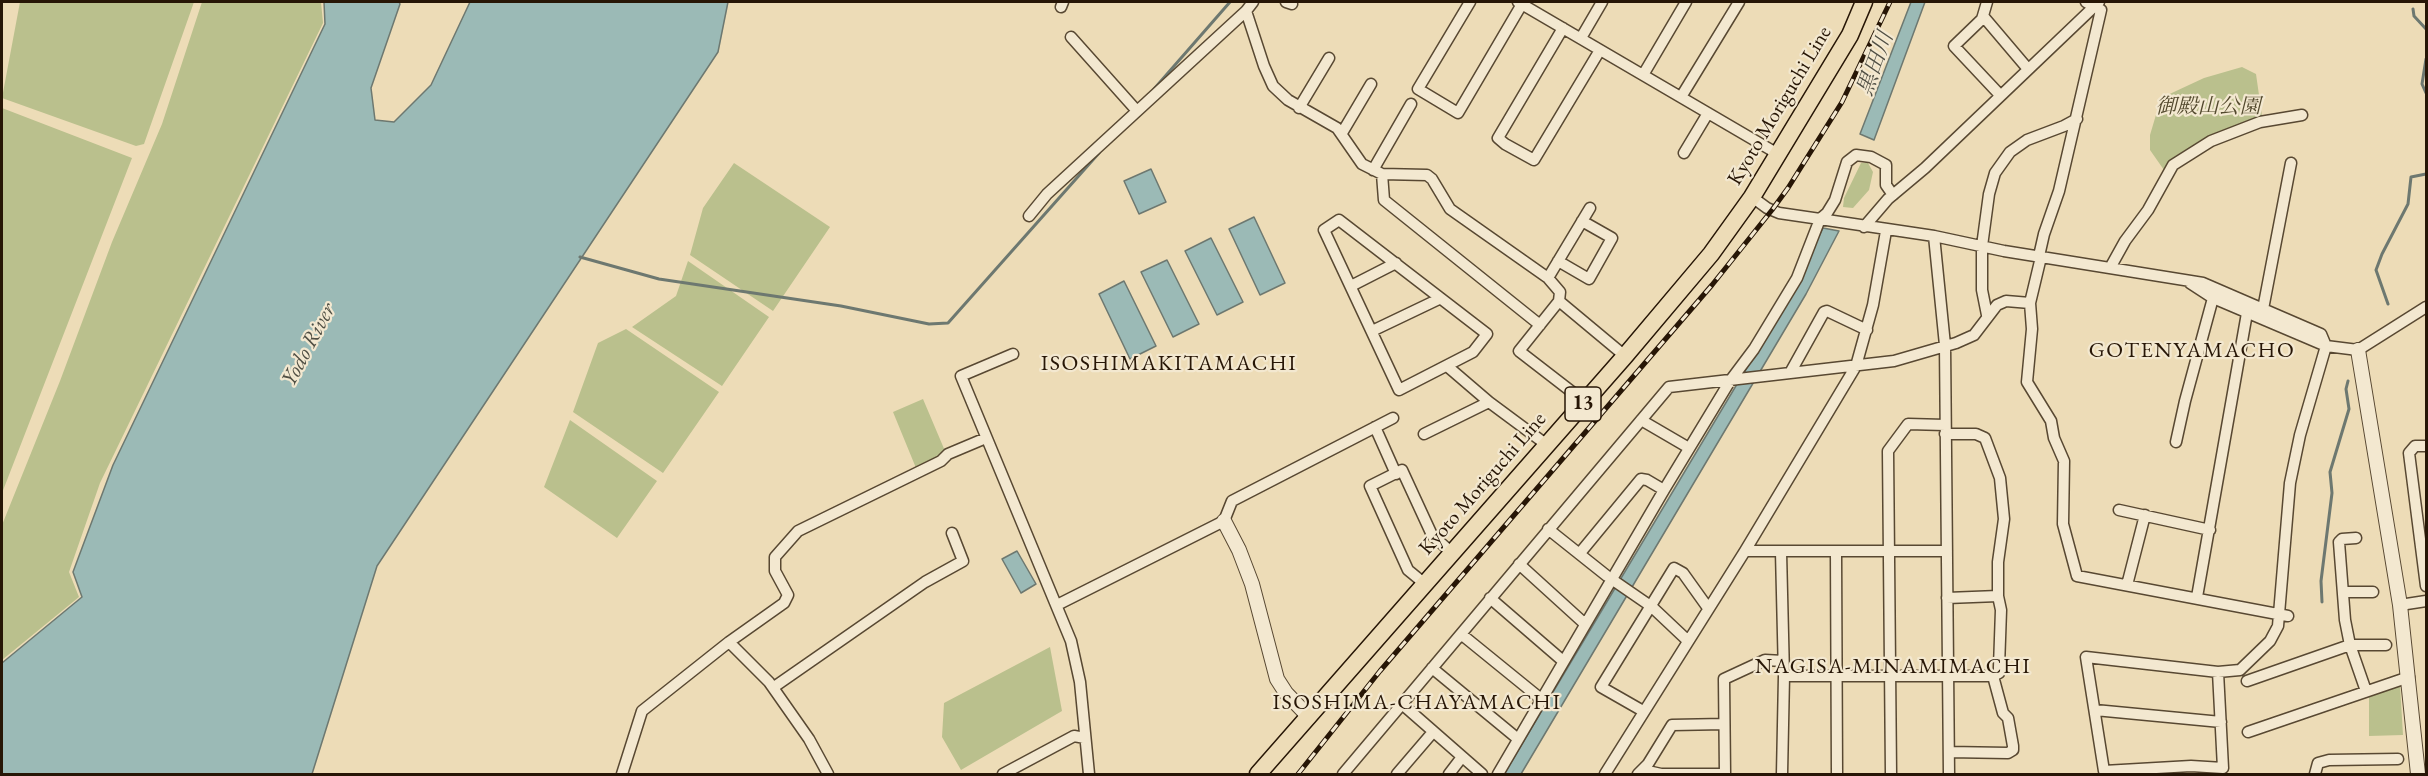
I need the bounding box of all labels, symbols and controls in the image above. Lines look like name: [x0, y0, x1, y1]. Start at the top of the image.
street label: Kyoto Moriguchi Line: [1723, 22, 1837, 190]
water label: 黒田川: [1852, 28, 1900, 100]
park label: 御殿山公園: [2156, 94, 2260, 120]
water label: Yodo River: [276, 299, 342, 391]
district label: GOTENYAMACHO: [2089, 338, 2295, 364]
district label: ISOSHIMAKITAMACHI: [1041, 351, 1297, 377]
road number: 13: [1565, 387, 1601, 421]
street label: Kyoto Moriguchi Line: [1414, 407, 1552, 561]
district label: NAGISA-MINAMIMACHI: [1755, 654, 2031, 680]
district label: ISOSHIMA-CHAYAMACHI: [1273, 690, 1561, 716]

